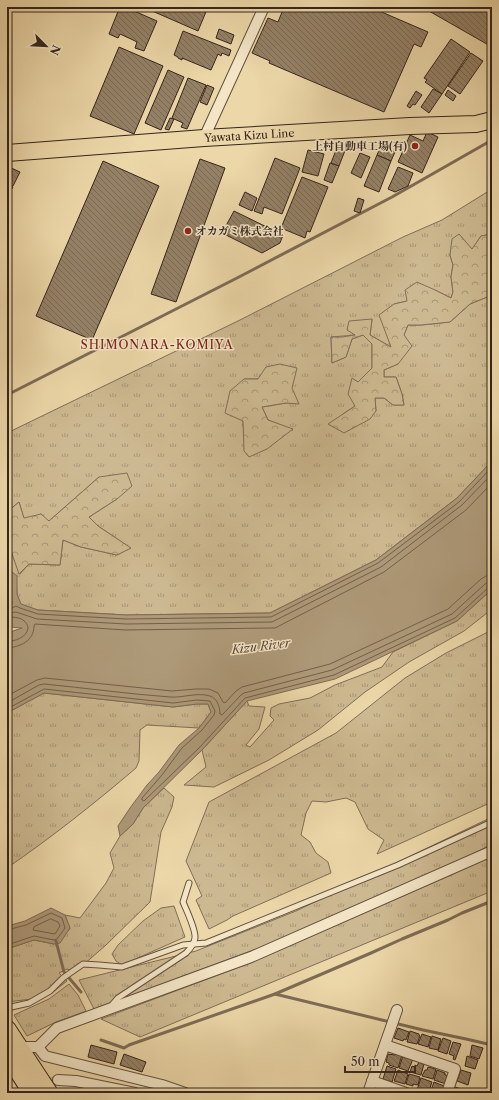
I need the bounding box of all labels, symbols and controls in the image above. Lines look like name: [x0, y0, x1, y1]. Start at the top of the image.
north arrow: [26, 26, 66, 66]
text: N: [47, 43, 63, 58]
street label: Yawata Kizu Line: [203, 126, 295, 145]
place label: 上村自動車工場(有): [312, 139, 408, 153]
marker: 上村自動車工場(有): [410, 141, 420, 151]
place label: オカガミ株式会社: [196, 224, 284, 238]
marker: オカガミ株式会社: [183, 226, 193, 236]
district label: SHIMONARA-KOMIYA: [80, 337, 234, 352]
water label: Kizu River: [230, 635, 293, 657]
scale bar: [345, 1048, 415, 1074]
text: 50 m: [351, 1054, 380, 1069]

